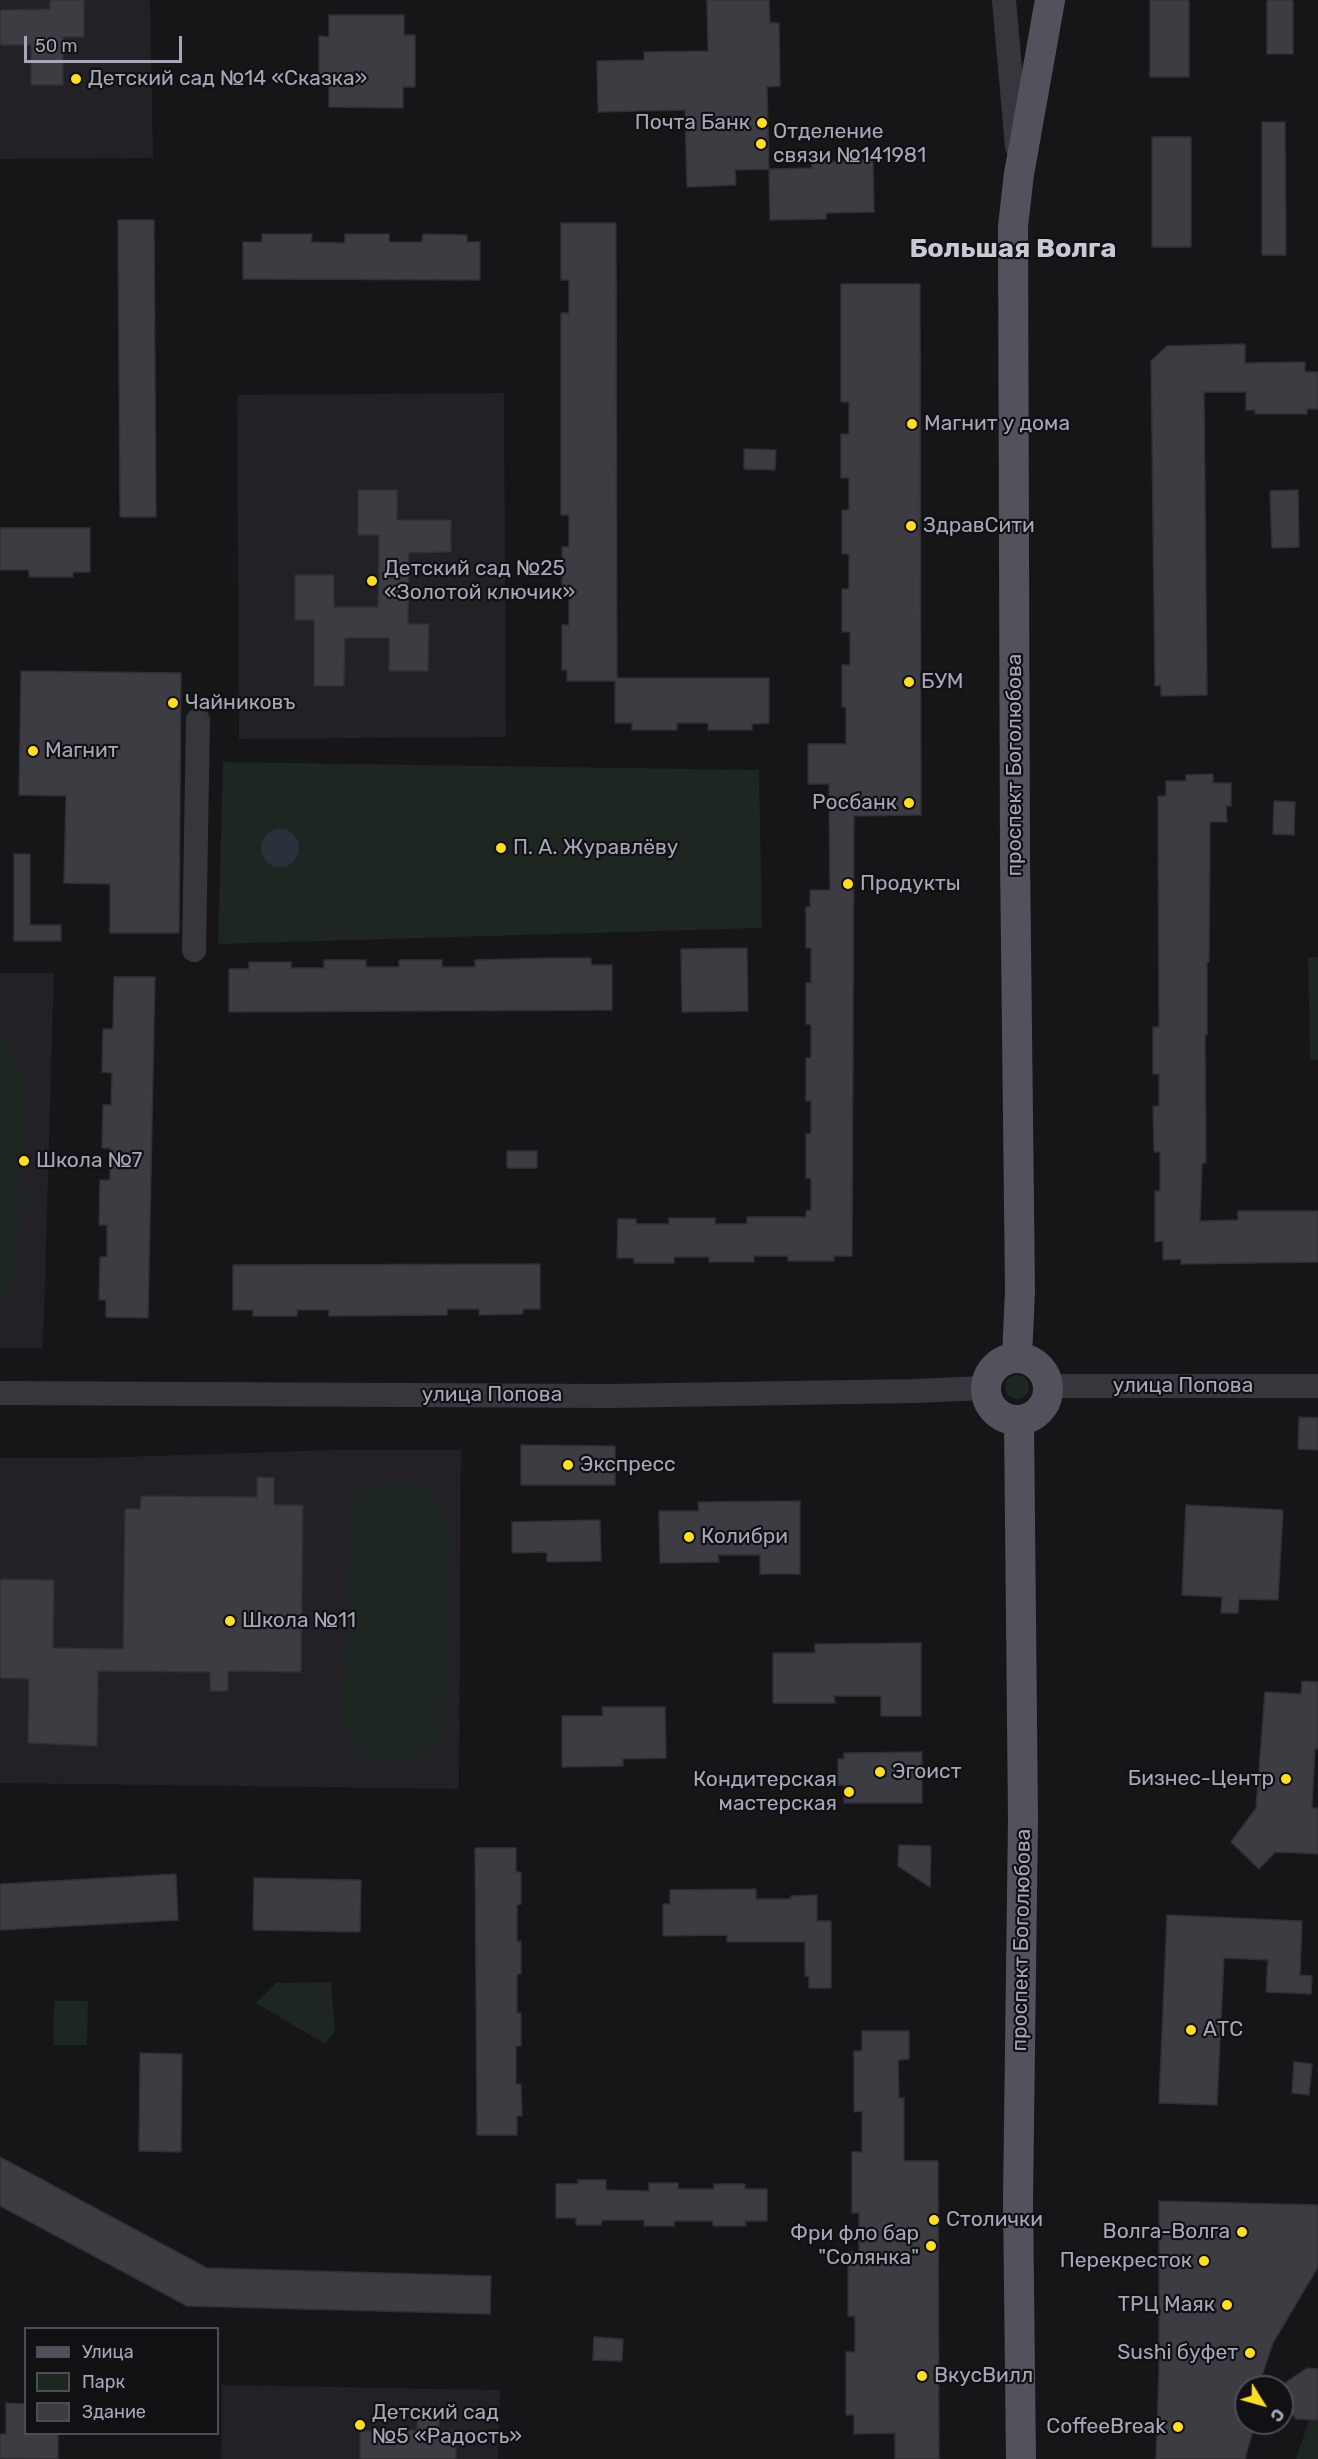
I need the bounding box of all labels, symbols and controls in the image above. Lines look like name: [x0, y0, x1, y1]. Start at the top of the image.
scale bar: [27, 24, 184, 62]
text: 50 m: [35, 35, 78, 57]
place label: Детский сад №14 «Сказка»: [88, 66, 367, 92]
marker: Детский сад №14 «Сказка»: [69, 72, 83, 86]
place label: Почта Банк: [635, 110, 750, 136]
marker: Почта Банк: [755, 116, 769, 130]
place label: Отделение связи №141981: [773, 119, 926, 169]
marker: Отделение связи №141981: [754, 137, 768, 151]
district label: Большая Волга: [910, 233, 1116, 265]
place label: Магнит у дома: [924, 411, 1070, 437]
marker: Магнит у дома: [905, 417, 919, 431]
place label: ЗдравСити: [923, 513, 1035, 539]
marker: ЗдравСити: [904, 519, 918, 533]
place label: Детский сад №25 «Золотой ключик»: [384, 556, 575, 606]
marker: Детский сад №25 «Золотой ключик»: [365, 574, 379, 588]
street label: проспект Боголюбова: [1002, 654, 1028, 876]
place label: БУМ: [921, 669, 963, 695]
marker: БУМ: [902, 675, 916, 689]
place label: Чайниковъ: [185, 690, 295, 716]
marker: Чайниковъ: [166, 696, 180, 710]
place label: Магнит: [45, 738, 119, 764]
marker: Магнит: [26, 744, 40, 758]
place label: Росбанк: [812, 790, 897, 816]
marker: Росбанк: [902, 796, 916, 810]
place label: П. А. Журавлёву: [513, 835, 678, 861]
marker: П. А. Журавлёву: [494, 841, 508, 855]
place label: Продукты: [860, 871, 961, 897]
marker: Продукты: [841, 877, 855, 891]
place label: Школа №7: [36, 1148, 142, 1174]
marker: Школа №7: [17, 1154, 31, 1168]
street label: улица Попова: [1113, 1373, 1253, 1399]
street label: улица Попова: [422, 1382, 562, 1408]
place label: Экспресс: [580, 1452, 676, 1478]
marker: Экспресс: [561, 1458, 575, 1472]
place label: Колибри: [701, 1524, 788, 1550]
marker: Колибри: [682, 1530, 696, 1544]
place label: Школа №11: [242, 1608, 356, 1634]
marker: Школа №11: [223, 1614, 237, 1628]
place label: Эгоист: [892, 1759, 961, 1785]
marker: Эгоист: [873, 1765, 887, 1779]
place label: Бизнес-Центр: [1128, 1766, 1274, 1792]
place label: Кондитерская мастерская: [693, 1767, 837, 1817]
marker: Бизнес-Центр: [1279, 1772, 1293, 1786]
marker: Кондитерская мастерская: [842, 1785, 856, 1799]
street label: проспект Боголюбова: [1007, 1828, 1037, 2052]
place label: АТС: [1203, 2017, 1243, 2043]
marker: АТС: [1184, 2023, 1198, 2037]
place label: Столички: [946, 2207, 1043, 2233]
marker: Столички: [927, 2213, 941, 2227]
place label: Волга-Волга: [1103, 2219, 1230, 2245]
place label: Фри фло бар "Солянка": [790, 2221, 919, 2271]
marker: Волга-Волга: [1235, 2225, 1249, 2239]
marker: Фри фло бар "Солянка": [924, 2239, 938, 2253]
place label: Перекресток: [1060, 2248, 1192, 2274]
marker: Перекресток: [1197, 2254, 1211, 2268]
place label: ТРЦ Маяк: [1118, 2292, 1215, 2318]
marker: ТРЦ Маяк: [1220, 2298, 1234, 2312]
legend: [24, 2327, 219, 2435]
place label: Sushi буфет: [1117, 2340, 1238, 2366]
text: Улица: [82, 2341, 134, 2363]
marker: Sushi буфет: [1243, 2346, 1257, 2360]
place label: ВкусВилл: [934, 2363, 1033, 2389]
marker: ВкусВилл: [915, 2369, 929, 2383]
text: Парк: [82, 2371, 125, 2393]
north arrow: [1234, 2375, 1294, 2435]
place label: Детский сад №5 «Радость»: [372, 2400, 522, 2450]
text: Здание: [82, 2401, 146, 2423]
text: С: [1266, 2405, 1288, 2425]
place label: CoffeeBreak: [1046, 2414, 1166, 2440]
marker: Детский сад №5 «Радость»: [353, 2418, 367, 2432]
marker: CoffeeBreak: [1171, 2420, 1185, 2434]

